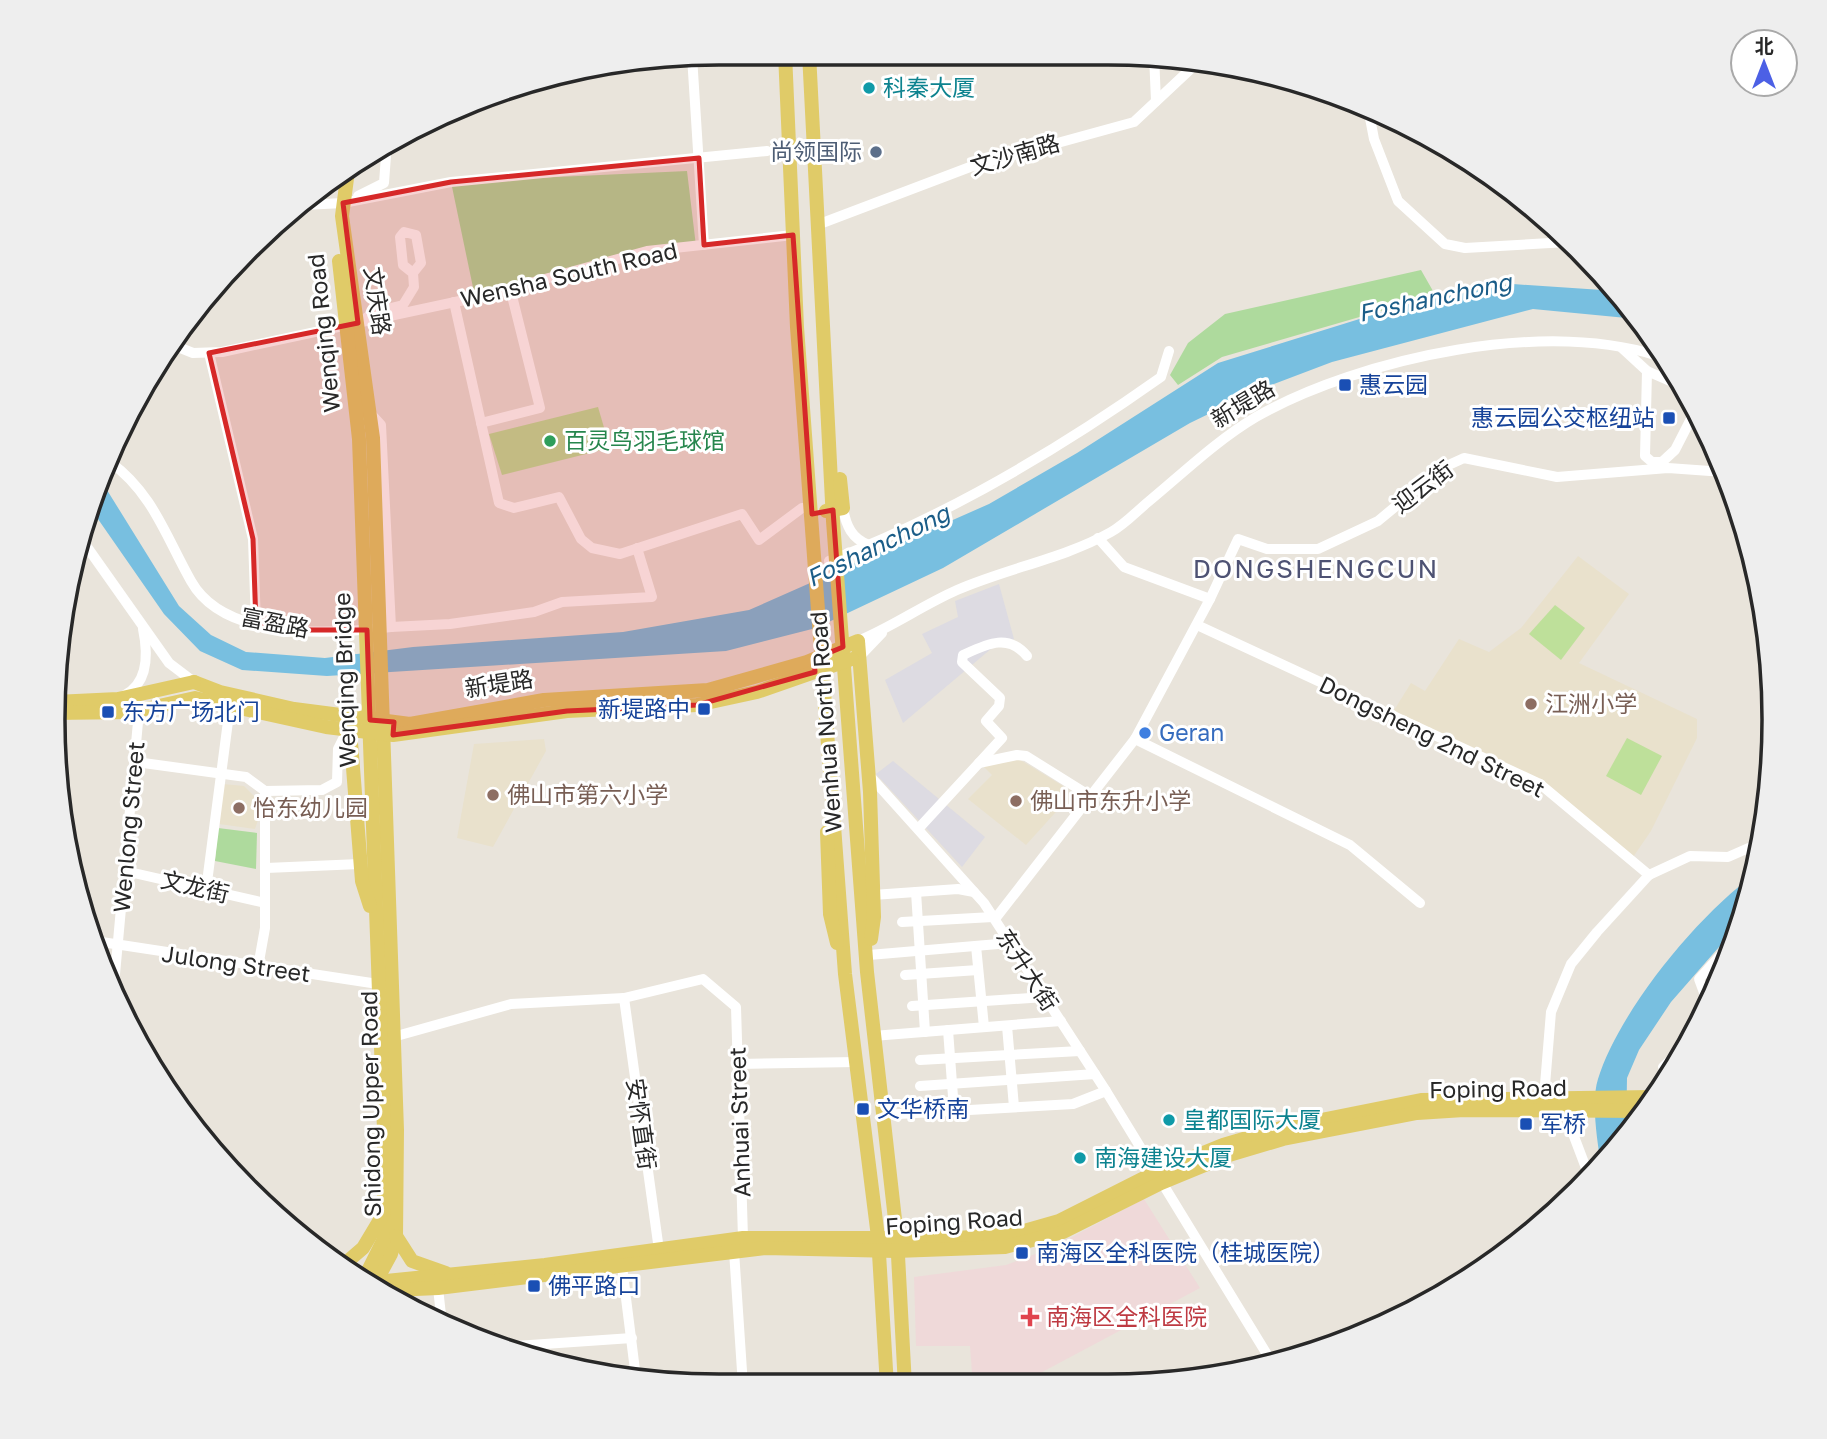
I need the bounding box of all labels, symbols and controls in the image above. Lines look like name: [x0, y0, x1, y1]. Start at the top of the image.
north arrow: [1729, 28, 1799, 98]
text: 北: [1754, 34, 1774, 57]
place label: 科秦大厦: [883, 73, 975, 101]
marker: 科秦大厦: [861, 80, 877, 96]
street label: 文沙南路: [967, 128, 1063, 180]
place label: 尚领国际: [770, 137, 862, 165]
marker: 尚领国际: [868, 144, 884, 160]
street label: Wensha South Road: [458, 235, 680, 313]
street label: Wenqing Road: [301, 252, 345, 414]
street label: 文庆路: [359, 265, 397, 337]
water label: Foshanchong: [1355, 266, 1516, 328]
place label: 惠云园: [1359, 370, 1428, 398]
street label: 新堤路: [1206, 373, 1279, 433]
marker: 惠云园: [1337, 377, 1353, 393]
place label: 惠云园公交枢纽站: [1471, 403, 1655, 431]
marker: 惠云园公交枢纽站: [1661, 410, 1677, 426]
place label: 百灵鸟羽毛球馆: [564, 426, 725, 454]
marker: 百灵鸟羽毛球馆: [542, 433, 558, 449]
street label: 迎云街: [1386, 454, 1458, 518]
water label: Foshanchong: [801, 496, 956, 593]
district label: DONGSHENGCUN: [1193, 553, 1439, 584]
street label: Wenqing Bridge: [327, 592, 361, 768]
street label: 富盈路: [239, 602, 312, 642]
street label: Wenhua North Road: [803, 611, 847, 834]
street label: 新堤路: [463, 664, 535, 702]
street label: Dongsheng 2nd Street: [1315, 669, 1550, 803]
place label: 江洲小学: [1545, 689, 1637, 717]
place label: 新堤路中: [598, 694, 690, 722]
marker: 江洲小学: [1523, 696, 1539, 712]
place label: 东方广场北门: [122, 697, 260, 725]
marker: 新堤路中: [696, 701, 712, 717]
marker: 东方广场北门: [100, 704, 116, 720]
place label: Geran: [1159, 718, 1224, 746]
marker: Geran: [1137, 725, 1153, 741]
street label: Wenlong Street: [107, 740, 149, 914]
place label: 佛山市第六小学: [507, 780, 668, 808]
place label: 佛山市东升小学: [1030, 786, 1191, 814]
marker: 佛山市第六小学: [485, 787, 501, 803]
place label: 怡东幼儿园: [253, 793, 368, 821]
marker: 佛山市东升小学: [1008, 793, 1024, 809]
marker: 怡东幼儿园: [231, 800, 247, 816]
street label: 文龙街: [158, 865, 232, 907]
street label: 东升大街: [991, 923, 1065, 1016]
street label: Julong Street: [160, 939, 312, 987]
street label: Shidong Upper Road: [354, 991, 386, 1218]
street label: Anhuai Street: [722, 1046, 756, 1198]
street label: Foping Road: [1429, 1073, 1567, 1103]
street label: 安怀直街: [622, 1076, 662, 1171]
place label: 文华桥南: [877, 1094, 969, 1122]
marker: 文华桥南: [855, 1101, 871, 1117]
place label: 皇都国际大厦: [1183, 1105, 1321, 1133]
place label: 军桥: [1540, 1109, 1586, 1137]
marker: 皇都国际大厦: [1161, 1112, 1177, 1128]
marker: 军桥: [1518, 1116, 1534, 1132]
place label: 南海建设大厦: [1094, 1143, 1232, 1171]
marker: 南海建设大厦: [1072, 1150, 1088, 1166]
street label: Foping Road: [884, 1202, 1024, 1240]
place label: 南海区全科医院（桂城医院）: [1036, 1238, 1335, 1266]
marker: 南海区全科医院（桂城医院）: [1014, 1245, 1030, 1261]
place label: 佛平路口: [548, 1271, 640, 1299]
marker: 佛平路口: [526, 1278, 542, 1294]
place label: 南海区全科医院: [1046, 1302, 1207, 1330]
marker: 南海区全科医院: [1020, 1307, 1040, 1327]

